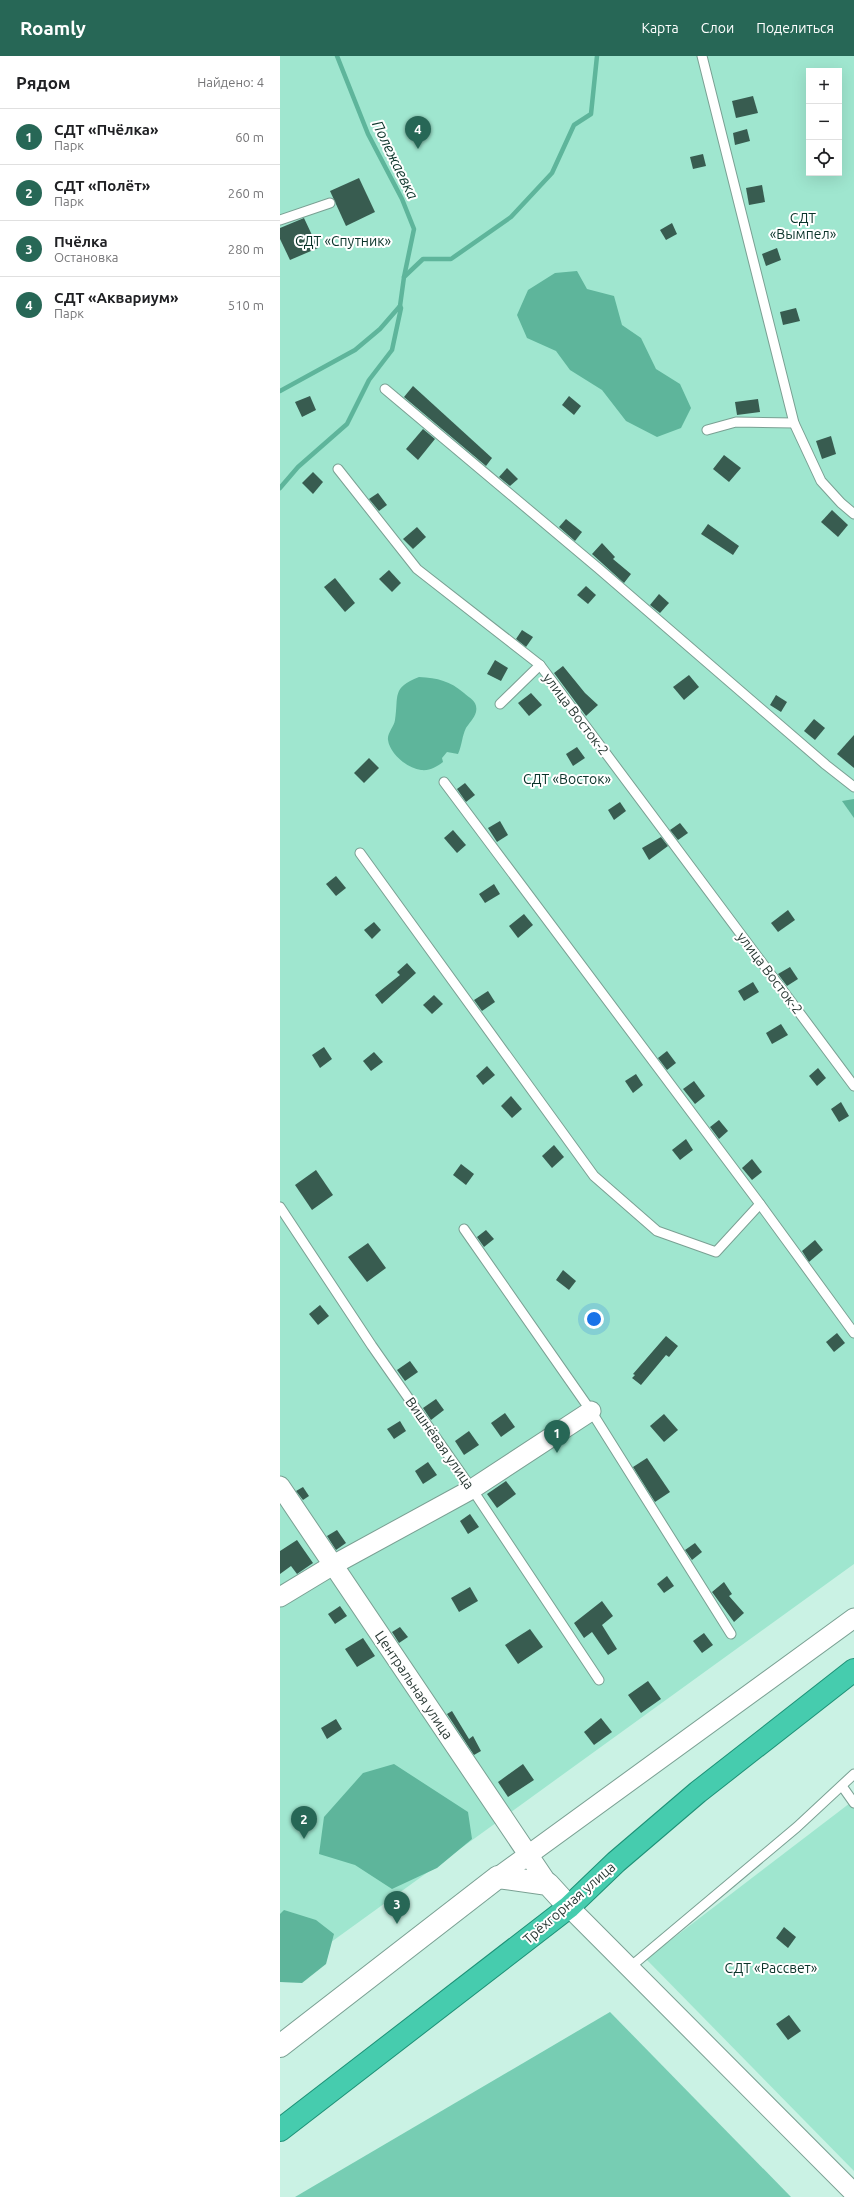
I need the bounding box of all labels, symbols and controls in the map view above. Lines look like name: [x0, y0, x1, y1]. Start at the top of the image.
text: Roamly: [20, 17, 86, 39]
text: Карта: [641, 20, 679, 36]
text: Слои: [701, 20, 734, 36]
text: Поделиться: [756, 20, 834, 36]
map controls: [806, 68, 842, 176]
button: +: [806, 68, 842, 104]
text: Рядом: [16, 73, 71, 92]
text: Найдено: 4: [197, 75, 264, 89]
button: −: [806, 104, 842, 140]
pin: 4: [405, 116, 431, 149]
water label: Полежаевка: [369, 118, 422, 202]
text: СДТ «Пчёлка»: [54, 121, 158, 138]
text: 1: [25, 130, 33, 144]
text: 60 m: [235, 130, 264, 144]
text: Парк: [54, 138, 84, 152]
button: locate: [806, 140, 842, 176]
text: СДТ «Полёт»: [54, 177, 150, 194]
text: 2: [25, 186, 33, 200]
text: 260 m: [228, 186, 264, 200]
text: Парк: [54, 194, 84, 208]
park label: СДТ «Вымпел»: [770, 210, 837, 242]
text: Пчёлка: [54, 233, 108, 250]
park label: СДТ «Спутник»: [295, 233, 392, 249]
text: 3: [25, 242, 33, 256]
text: 280 m: [228, 242, 264, 256]
text: Остановка: [54, 250, 119, 264]
text: СДТ «Аквариум»: [54, 289, 178, 306]
text: 4: [25, 298, 33, 312]
text: 510 m: [228, 298, 264, 312]
text: Парк: [54, 306, 84, 320]
street label: улица Восток-2: [540, 670, 612, 758]
park label: СДТ «Восток»: [523, 771, 611, 787]
street label: улица Восток-2: [734, 929, 806, 1017]
your location: [584, 1309, 604, 1329]
street label: Вишнёвая улица: [402, 1394, 478, 1492]
pin: 1: [544, 1420, 570, 1453]
street label: Центральная улица: [372, 1628, 456, 1742]
pin: 2: [291, 1806, 317, 1839]
street label: Трёхгорная улица: [520, 1859, 618, 1947]
pin: 3: [384, 1891, 410, 1924]
park label: СДТ «Рассвет»: [725, 1960, 818, 1976]

